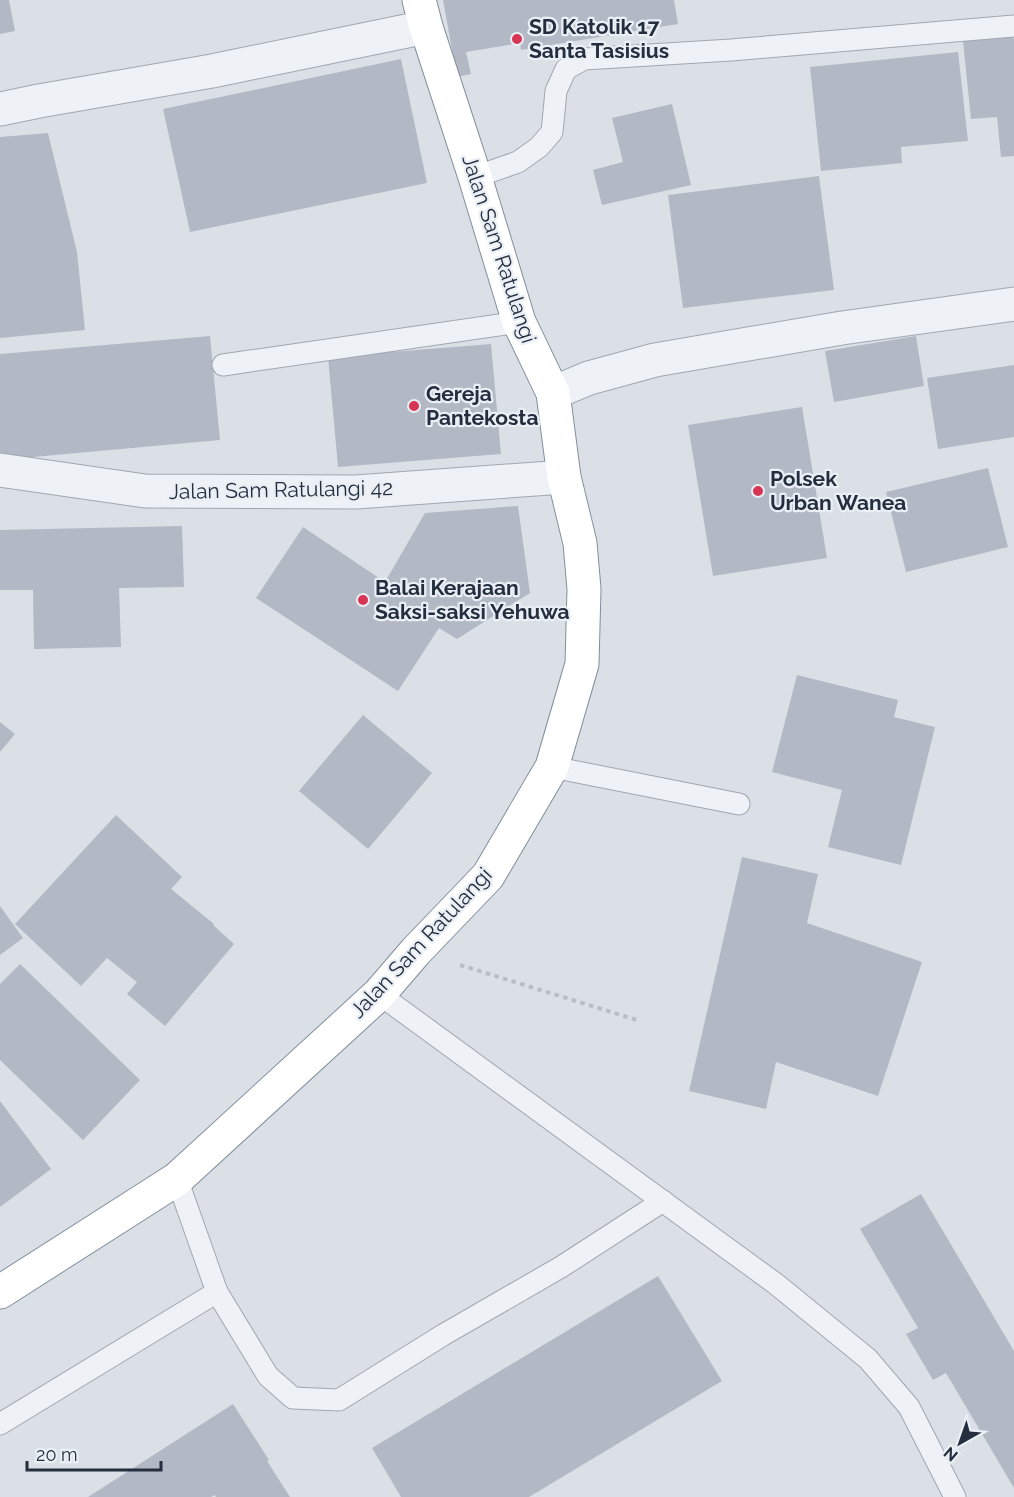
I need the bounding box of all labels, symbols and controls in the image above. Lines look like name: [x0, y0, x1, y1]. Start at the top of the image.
place label: SD Katolik 17 Santa Tasisius: [529, 14, 669, 63]
marker: SD Katolik 17 Santa Tasisius: [510, 32, 524, 46]
street label: Jalan Sam Ratulangi: [457, 152, 542, 346]
place label: Gereja Pantekosta: [426, 381, 538, 430]
marker: Gereja Pantekosta: [407, 399, 421, 413]
place label: Polsek Urban Wanea: [770, 466, 906, 515]
street label: Jalan Sam Ratulangi 42: [169, 475, 393, 504]
marker: Polsek Urban Wanea: [751, 484, 765, 498]
place label: Balai Kerajaan Saksi-saksi Yehuwa: [375, 575, 570, 624]
marker: Balai Kerajaan Saksi-saksi Yehuwa: [356, 593, 370, 607]
street label: Jalan Sam Ratulangi: [345, 862, 497, 1023]
north arrow: [930, 1413, 990, 1473]
scale bar: [27, 1434, 160, 1472]
text: N: [940, 1443, 961, 1465]
text: 20 m: [36, 1444, 78, 1465]

